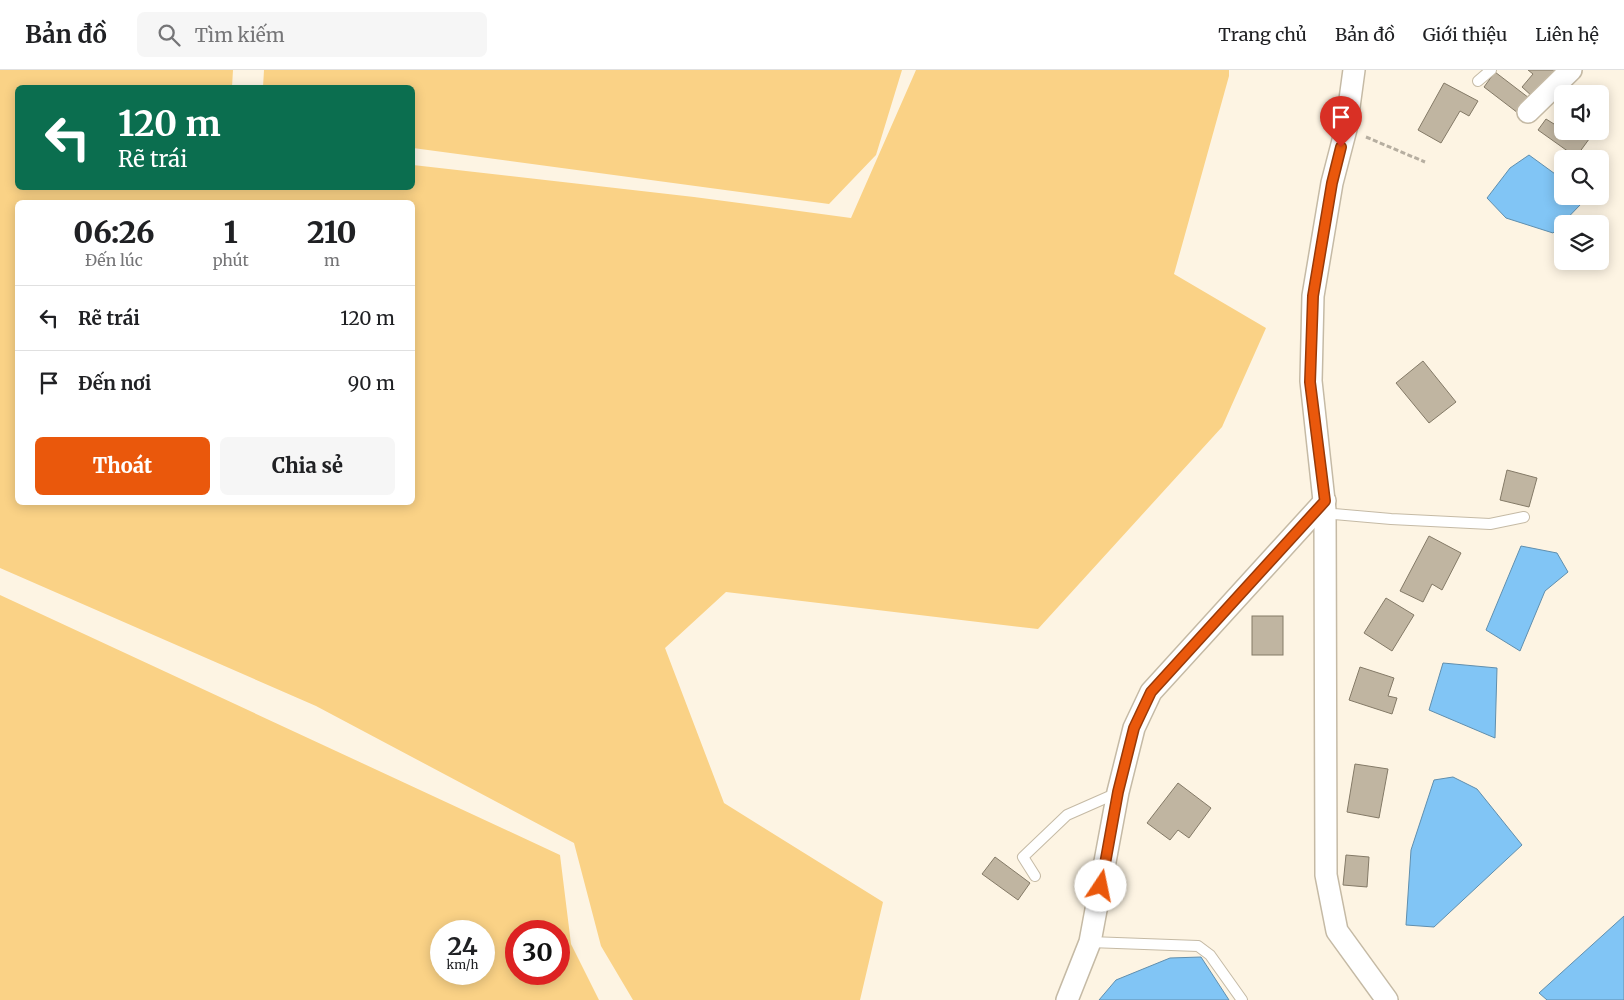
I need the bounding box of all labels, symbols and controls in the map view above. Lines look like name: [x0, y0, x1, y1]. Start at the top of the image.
search box: [137, 12, 487, 57]
text: Bản đồ: [25, 19, 107, 50]
icon: search: [155, 21, 183, 49]
text: Tìm kiếm: [195, 23, 285, 47]
text: Trang chủ: [1218, 23, 1307, 46]
text: Bản đồ: [1335, 23, 1395, 46]
text: Giới thiệu: [1423, 23, 1507, 46]
text: Liên hệ: [1535, 23, 1599, 46]
map controls: [1554, 85, 1609, 270]
button: sound: [1554, 85, 1609, 140]
pin: [1320, 96, 1362, 147]
text: 120 m: [118, 102, 221, 146]
icon: arrive: [1327, 103, 1355, 131]
icon: left: [35, 105, 100, 170]
text: Rẽ trái: [118, 145, 187, 173]
button: search: [1554, 150, 1609, 205]
text: 06:26: [73, 213, 155, 251]
text: 1: [224, 213, 238, 251]
text: 210: [307, 213, 357, 251]
button: layers: [1554, 215, 1609, 270]
text: Đến lúc: [85, 250, 143, 270]
text: phút: [213, 250, 249, 270]
text: m: [324, 250, 340, 270]
icon: left: [35, 304, 63, 332]
text: Rẽ trái: [78, 306, 140, 330]
text: 120 m: [340, 306, 395, 330]
icon: arrive: [35, 369, 63, 397]
text: Đến nơi: [78, 371, 151, 395]
text: 90 m: [348, 371, 395, 395]
button: Thoát: [35, 437, 210, 495]
button: Chia sẻ: [220, 437, 395, 495]
position arrow: [1074, 859, 1126, 911]
speed limit sign: 30: [505, 920, 570, 985]
text: 24: [447, 930, 478, 962]
text: km/h: [447, 957, 478, 972]

